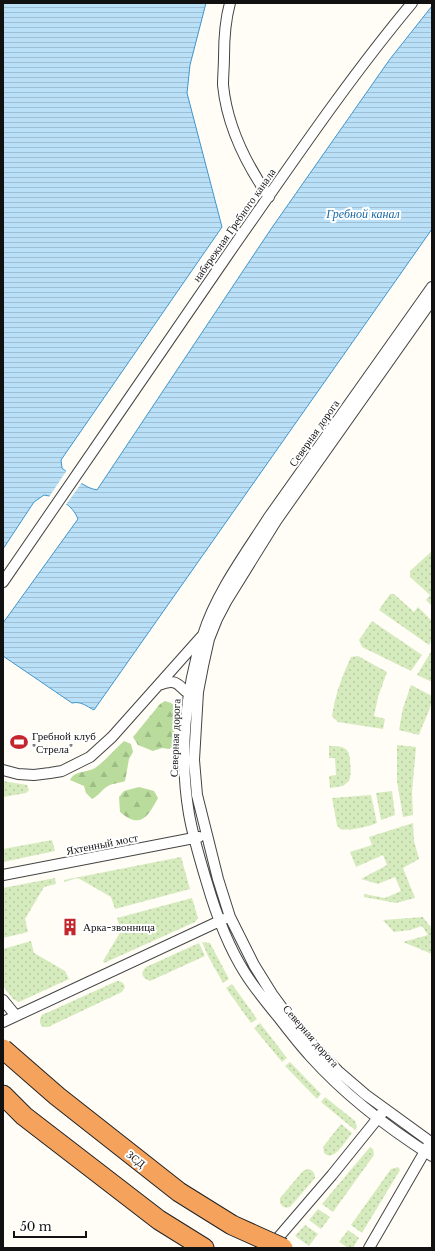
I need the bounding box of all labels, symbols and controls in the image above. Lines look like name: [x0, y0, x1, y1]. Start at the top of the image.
street label: набережная Гребного канала: [189, 165, 279, 284]
water label: Гребной канал: [325, 206, 400, 221]
street label: Северная дорога: [286, 397, 342, 469]
street label: Северная дорога: [167, 698, 183, 777]
place label: Гребной клуб "Стрела": [32, 729, 96, 756]
sports icon: Гребной клуб "Стрела": [9, 732, 29, 752]
street label: Яхтенный мост: [65, 830, 139, 858]
building icon: Арка-звонница: [60, 917, 80, 937]
place label: Арка-звонница: [83, 920, 155, 934]
street label: Северная дорога: [280, 1002, 342, 1070]
street label: ЗСД: [124, 1147, 148, 1171]
scale bar: [14, 1213, 86, 1239]
text: 50 m: [20, 1219, 52, 1234]

